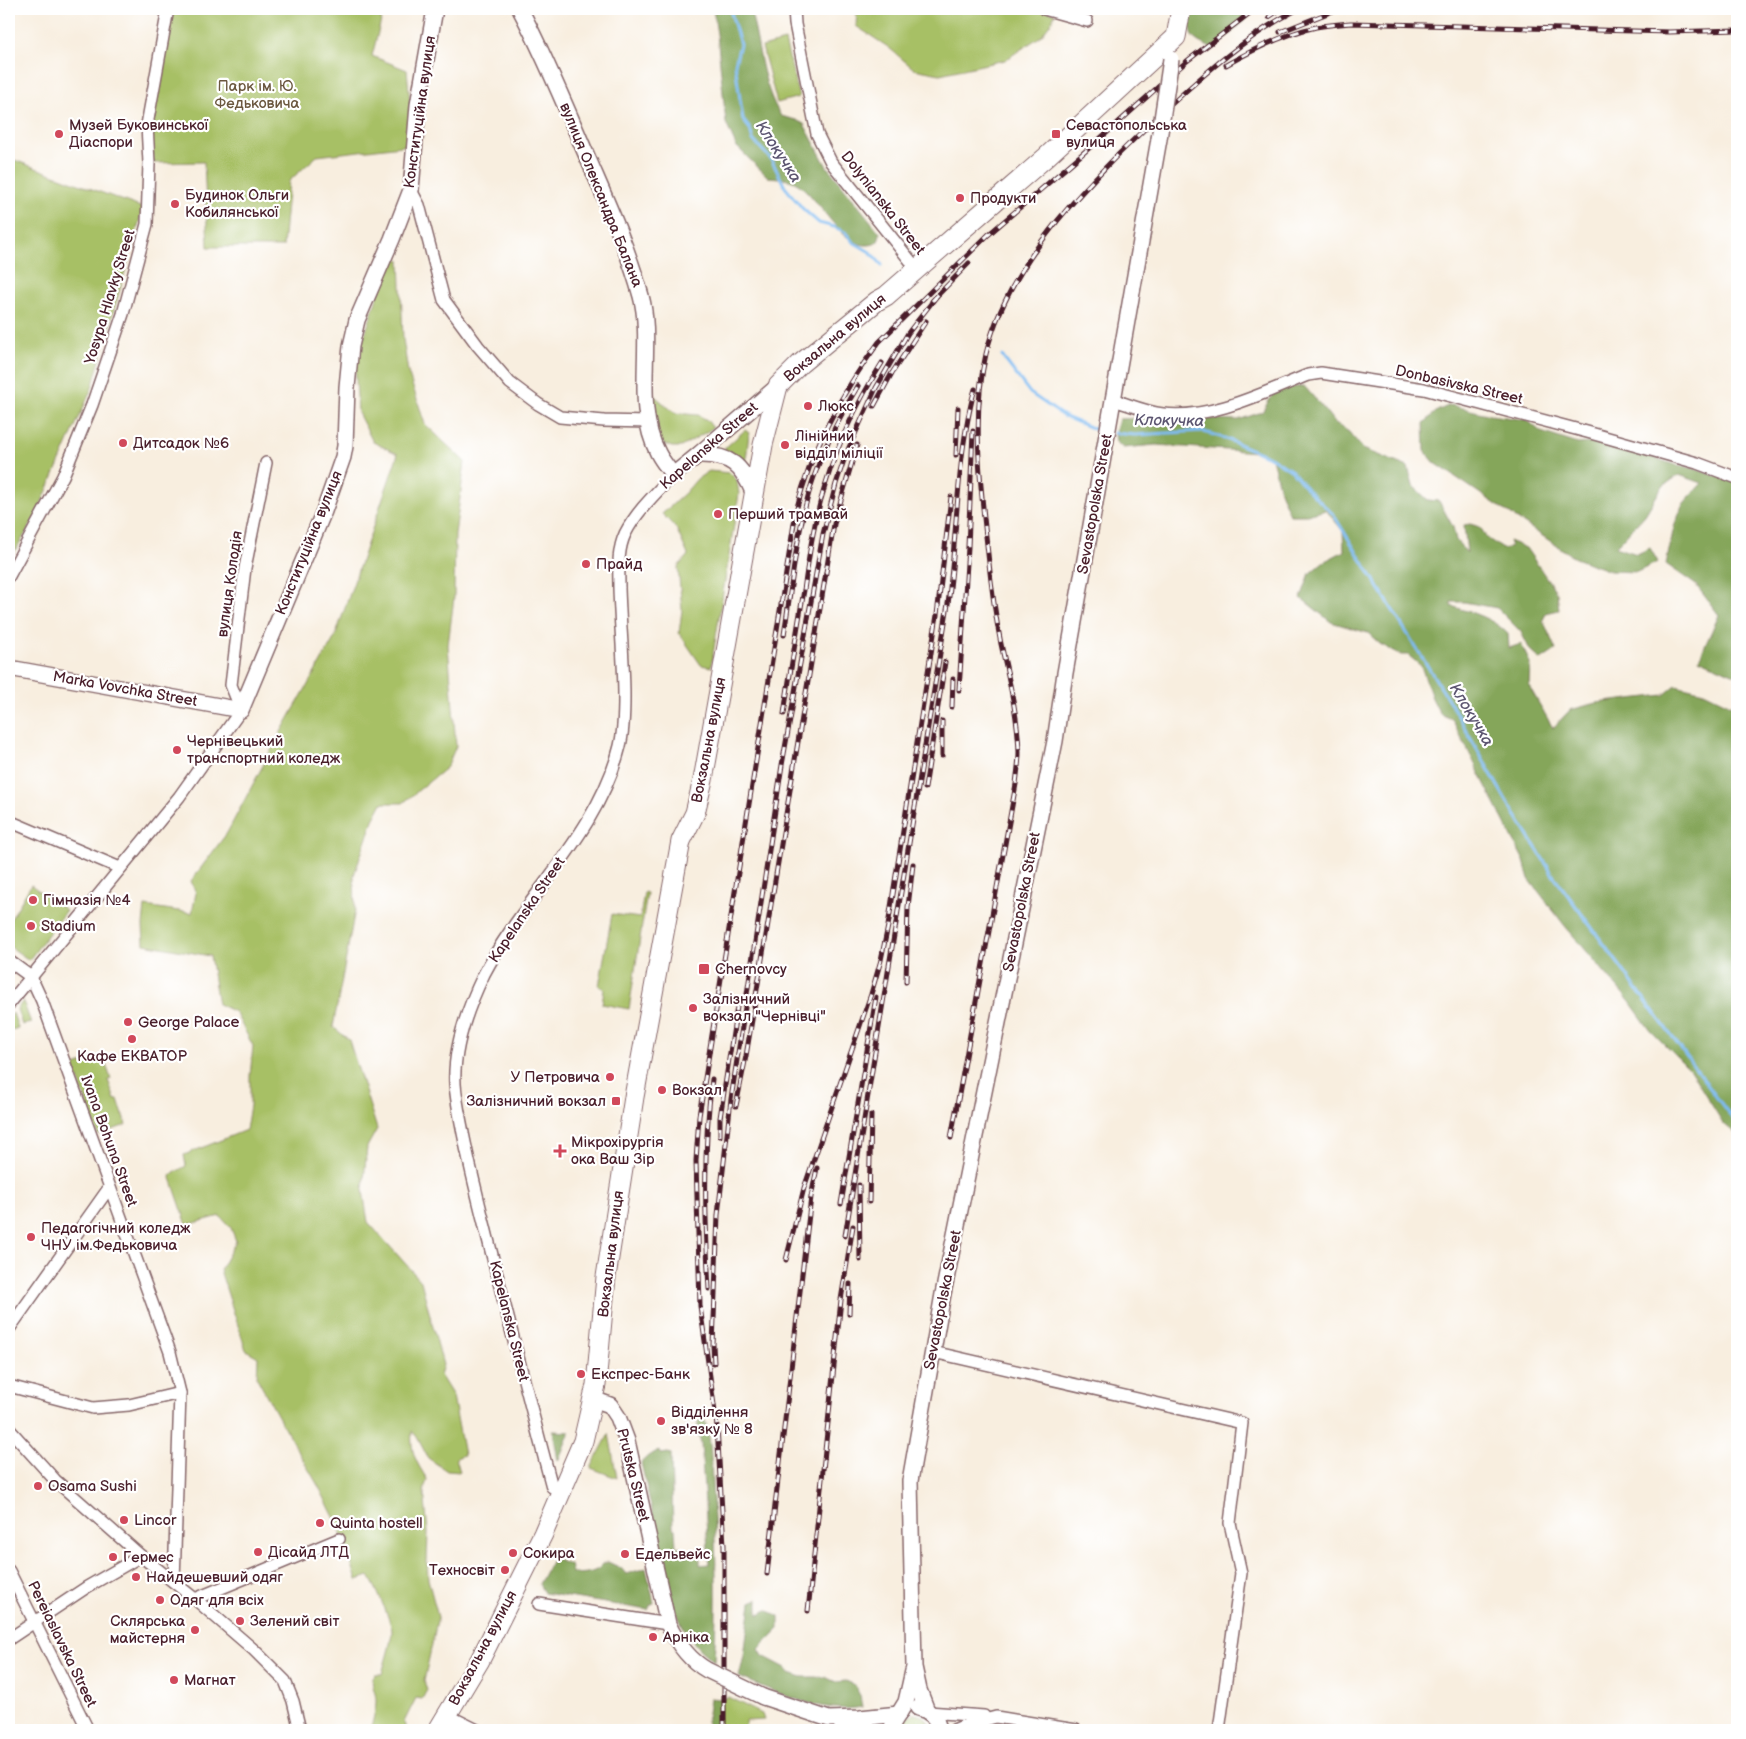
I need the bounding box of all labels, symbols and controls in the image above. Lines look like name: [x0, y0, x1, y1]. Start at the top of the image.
street label: Конституційна вулиця: [400, 34, 440, 190]
park label: Парк ім. Ю. Федьковича: [215, 77, 300, 113]
street label: вулиця Олександра Балана: [555, 100, 647, 290]
place label: Музей Буковинської Діаспори: [69, 116, 209, 152]
place label: Севастопольська вулиця: [1066, 116, 1187, 152]
water label: Клокучка: [751, 118, 805, 186]
marker: Музей Буковинської Діаспори: [53, 128, 65, 140]
marker: Севастопольська вулиця: [1050, 128, 1062, 140]
street label: Dolynianska Street: [837, 147, 930, 259]
place label: Будинок Ольги Кобилянської: [185, 186, 289, 222]
place label: Продукти: [970, 189, 1036, 208]
marker: Продукти: [954, 192, 966, 204]
marker: Будинок Ольги Кобилянської: [169, 198, 181, 210]
street label: Yosypa Hlavky Street: [80, 227, 140, 368]
street label: Вокзальна вулиця: [780, 290, 890, 386]
street label: Donbasivska Street: [1393, 361, 1525, 409]
place label: Люкс: [817, 397, 854, 416]
street label: Kapelanska Street: [656, 398, 762, 494]
marker: Люкс: [802, 400, 814, 412]
water label: Клокучка: [1134, 411, 1204, 431]
place label: Лінійний відділ міліції: [794, 427, 883, 463]
street label: Sevastopolska Street: [1073, 432, 1117, 576]
place label: Дитсадок №6: [133, 434, 229, 453]
marker: Дитсадок №6: [117, 437, 129, 449]
marker: Лінійний відділ міліції: [779, 439, 791, 451]
street label: Конституційна вулиця: [271, 468, 347, 618]
place label: Перший трамвай: [728, 505, 848, 524]
marker: Перший трамвай: [712, 508, 724, 520]
street label: вулиця Колодія: [213, 530, 247, 638]
place label: Прайд: [596, 555, 642, 574]
marker: Прайд: [580, 558, 592, 570]
street label: Marka Vovchka Street: [51, 667, 199, 711]
street label: Вокзальна вулиця: [688, 676, 730, 804]
water label: Клокучка: [1445, 680, 1497, 750]
place label: Чернівецький транспортний коледж: [187, 732, 341, 768]
marker: Чернівецький транспортний коледж: [171, 744, 183, 756]
street label: Sevastopolska Street: [999, 830, 1045, 974]
street label: Kapelanska Street: [485, 853, 570, 967]
place label: Гімназія №4: [43, 891, 131, 910]
marker: Гімназія №4: [27, 894, 39, 906]
place label: Stadium: [41, 917, 96, 936]
marker: Stadium: [25, 920, 37, 932]
place label: Chernovcy: [715, 960, 787, 979]
marker: Chernovcy: [697, 962, 711, 976]
place label: Залізничний вокзал "Чернівці": [703, 990, 826, 1026]
marker: Залізничний вокзал "Чернівці": [687, 1002, 699, 1014]
place label: George Palace: [138, 1013, 239, 1032]
marker: George Palace: [122, 1016, 134, 1028]
marker: Кафе ЕКВАТОР: [126, 1033, 138, 1045]
place label: Кафе ЕКВАТОР: [77, 1047, 187, 1066]
place label: У Петровича: [510, 1068, 600, 1087]
marker: У Петровича: [604, 1071, 616, 1083]
street label: Ivana Bohuna Street: [76, 1073, 142, 1210]
place label: Вокзал: [672, 1081, 722, 1100]
marker: Вокзал: [656, 1084, 668, 1096]
place label: Залізничний вокзал: [467, 1092, 606, 1111]
marker: Залізничний вокзал: [610, 1095, 622, 1107]
place label: Мікрохірургія ока Ваш Зір: [571, 1133, 664, 1169]
marker: Мікрохірургія ока Ваш Зір: [553, 1144, 567, 1158]
street label: Вокзальна вулиця: [594, 1190, 628, 1318]
place label: Педагогічний коледж ЧНУ ім.Федьковича: [41, 1219, 191, 1255]
street label: Sevastopolska Street: [920, 1228, 966, 1372]
marker: Педагогічний коледж ЧНУ ім.Федьковича: [25, 1231, 37, 1243]
street label: Kapelanska Street: [485, 1259, 533, 1384]
place label: Eкспрес-Банк: [591, 1365, 690, 1384]
marker: Eкспрес-Банк: [575, 1368, 587, 1380]
place label: Відділення зв'язку № 8: [671, 1403, 753, 1439]
marker: Відділення зв'язку № 8: [655, 1415, 667, 1427]
street label: Prutska Street: [612, 1426, 654, 1524]
place label: Osama Sushi: [48, 1477, 137, 1496]
marker: Osama Sushi: [32, 1480, 44, 1492]
place label: Lincor: [134, 1511, 177, 1530]
marker: Lincor: [118, 1514, 130, 1526]
place label: Quinta hostell: [330, 1514, 423, 1533]
marker: Quinta hostell: [314, 1517, 326, 1529]
place label: Дісайд ЛТД: [268, 1543, 350, 1562]
place label: Сокира: [523, 1544, 575, 1563]
place label: Едельвейс: [635, 1545, 711, 1564]
marker: Дісайд ЛТД: [252, 1546, 264, 1558]
marker: Сокира: [507, 1547, 519, 1559]
place label: Гермес: [123, 1548, 174, 1567]
marker: Едельвейс: [619, 1548, 631, 1560]
marker: Гермес: [107, 1551, 119, 1563]
place label: Техносвіт: [429, 1561, 495, 1580]
marker: Техносвіт: [499, 1564, 511, 1576]
place label: Найдешевший одяг: [146, 1568, 283, 1587]
marker: Найдешевший одяг: [130, 1571, 142, 1583]
street label: Pereiaslavska Street: [23, 1578, 101, 1711]
street label: Вокзальна вулиця: [445, 1587, 521, 1709]
place label: Одяг для всіх: [170, 1591, 264, 1610]
marker: Одяг для всіх: [154, 1594, 166, 1606]
place label: Склярська майстерня: [110, 1612, 185, 1648]
place label: Зелений світ: [250, 1612, 339, 1631]
marker: Зелений світ: [234, 1615, 246, 1627]
marker: Склярська майстерня: [189, 1624, 201, 1636]
place label: Арніка: [662, 1628, 709, 1647]
marker: Арніка: [647, 1631, 659, 1643]
place label: Магнат: [184, 1671, 236, 1690]
marker: Магнат: [168, 1674, 180, 1686]

